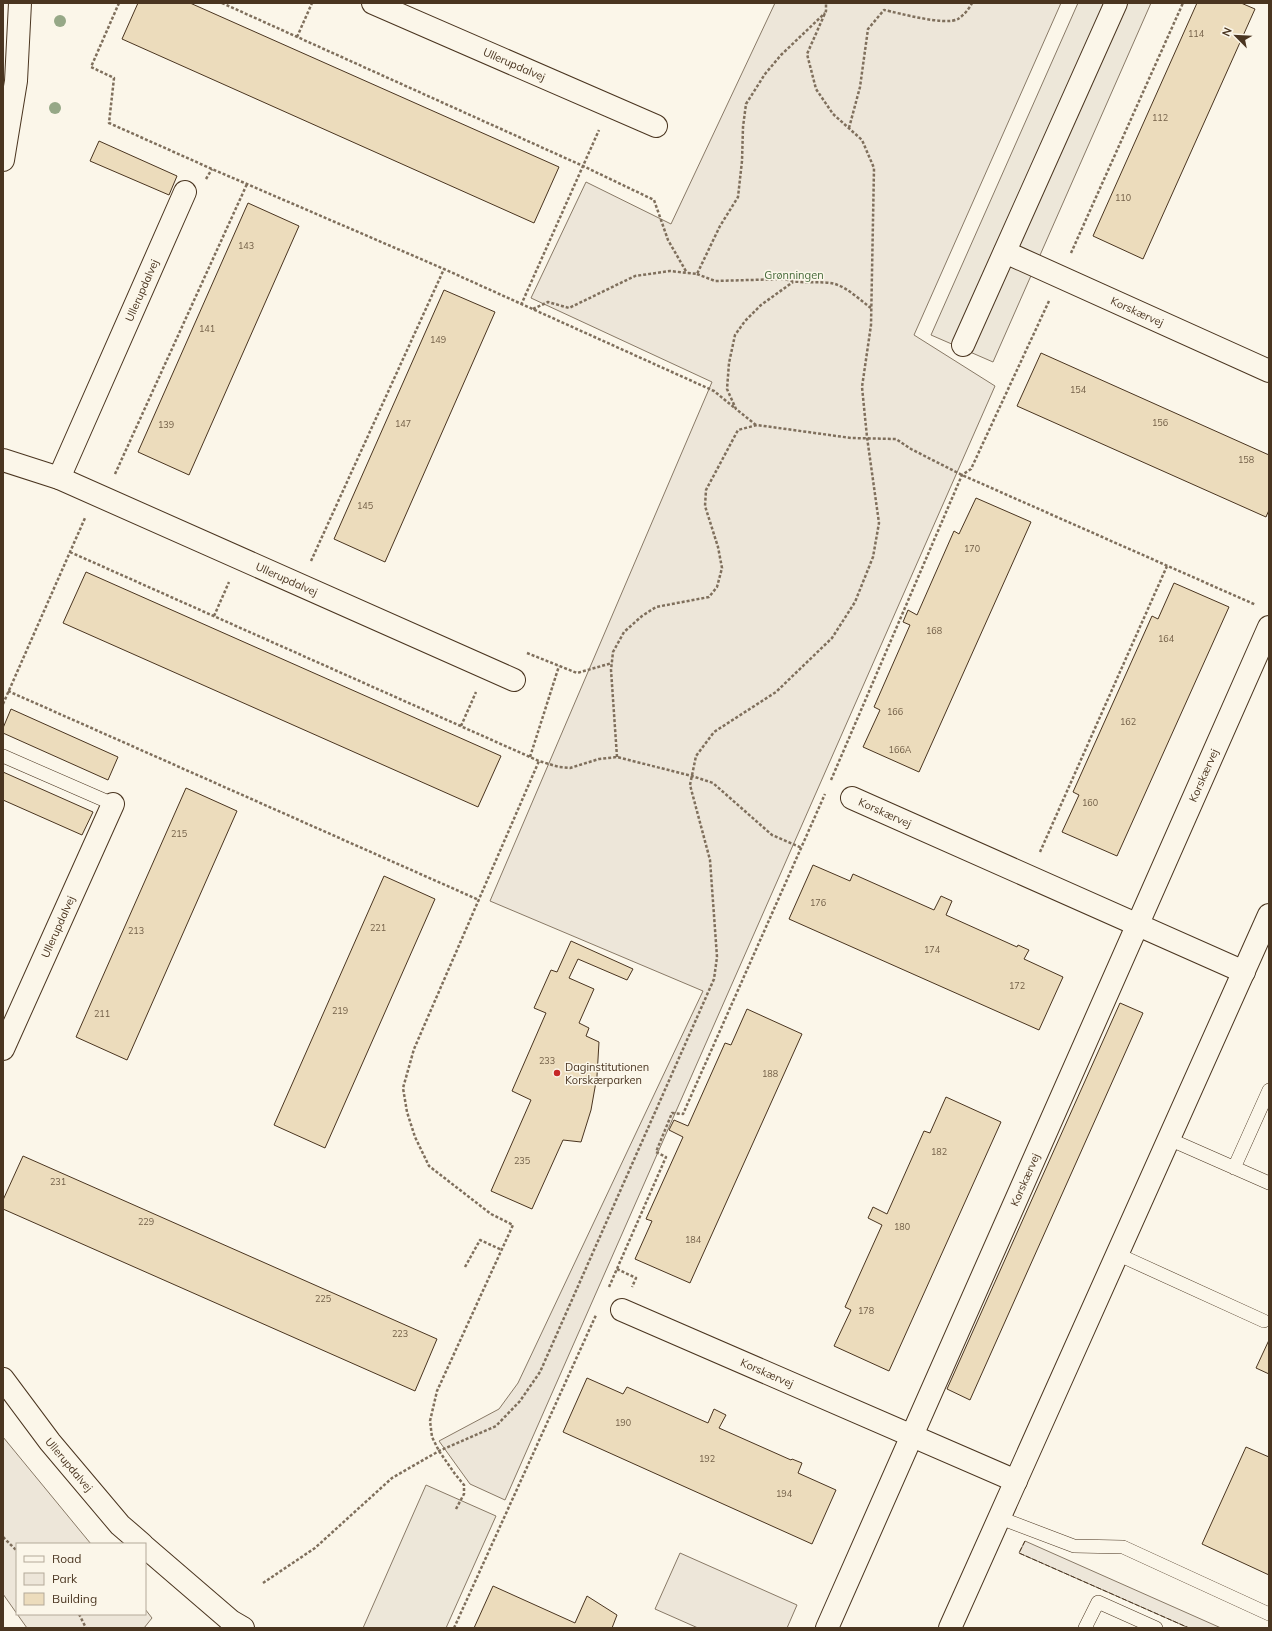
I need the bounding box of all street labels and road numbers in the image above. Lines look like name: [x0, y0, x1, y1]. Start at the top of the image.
street label: Ullerupdalvej: [481, 45, 547, 84]
street label: Ullerupdalvej: [122, 257, 161, 324]
street label: Korskærvej: [1109, 294, 1166, 330]
street label: Ullerupdalvej: [254, 559, 320, 599]
street label: Korskærvej: [1186, 747, 1221, 804]
street label: Korskærvej: [856, 795, 914, 830]
street label: Ullerupdalvej: [38, 894, 78, 960]
street label: Korskærvej: [1007, 1151, 1043, 1208]
street label: Korskærvej: [738, 1355, 796, 1391]
street label: Ullerupdalvej: [42, 1435, 96, 1494]

